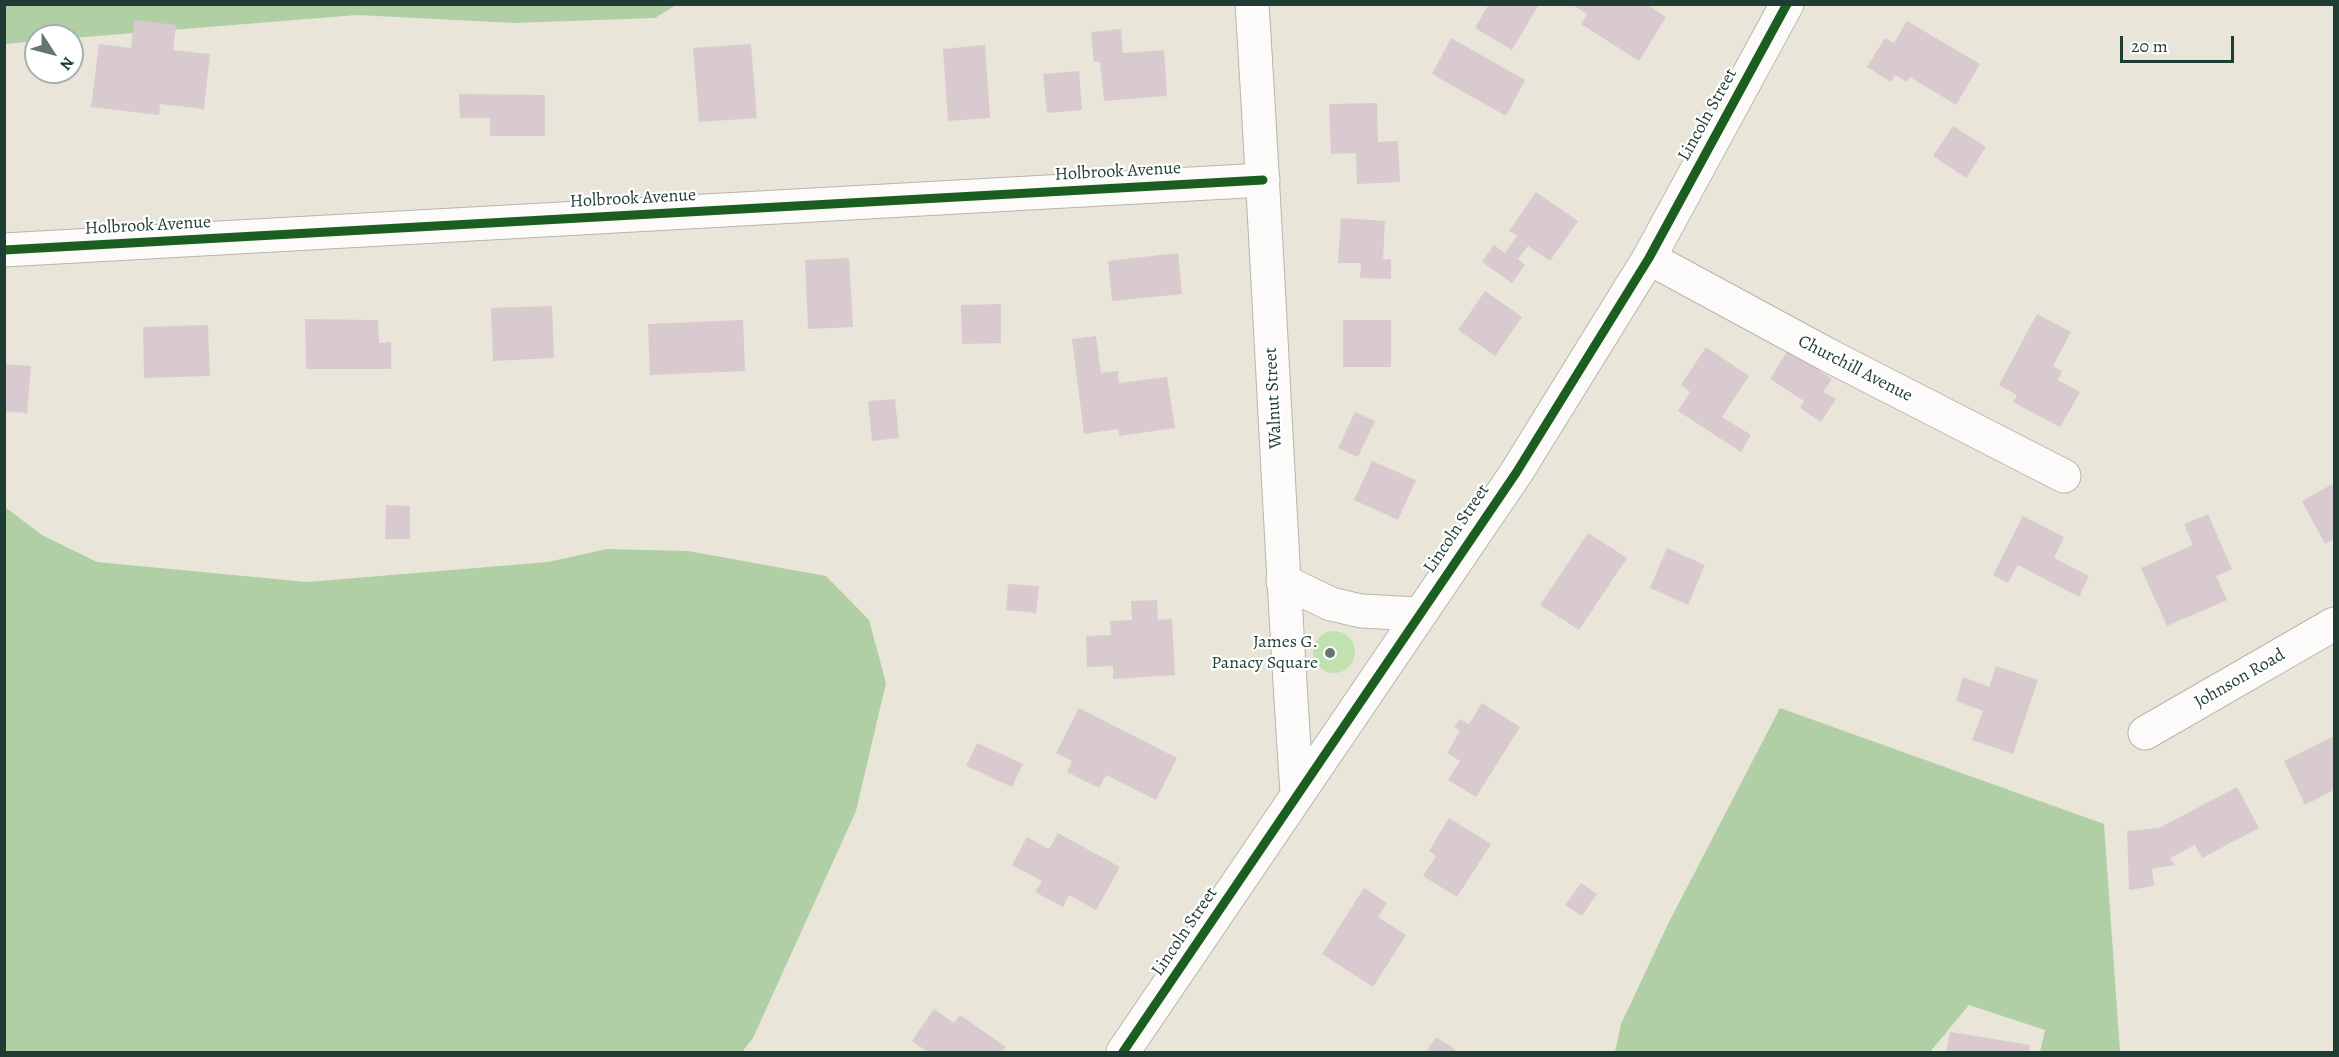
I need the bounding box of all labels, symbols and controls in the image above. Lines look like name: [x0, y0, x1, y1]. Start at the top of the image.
north arrow: [24, 24, 84, 84]
scale bar: [2123, 24, 2237, 62]
text: 20 m: [2131, 34, 2168, 58]
text: N: [55, 52, 79, 75]
street label: Lincoln Street: [1674, 65, 1742, 165]
street label: Holbrook Avenue: [1054, 158, 1182, 186]
street label: Holbrook Avenue: [569, 185, 697, 213]
street label: Holbrook Avenue: [84, 212, 212, 240]
street label: Churchill Avenue: [1794, 331, 1916, 407]
street label: Walnut Street: [1261, 347, 1287, 449]
street label: Lincoln Street: [1419, 480, 1495, 578]
place label: James G. Panacy Square: [1211, 632, 1318, 674]
street label: Johnson Road: [2191, 644, 2289, 714]
marker: James G. Panacy Square: [1323, 646, 1337, 660]
street label: Lincoln Street: [1147, 883, 1223, 981]

